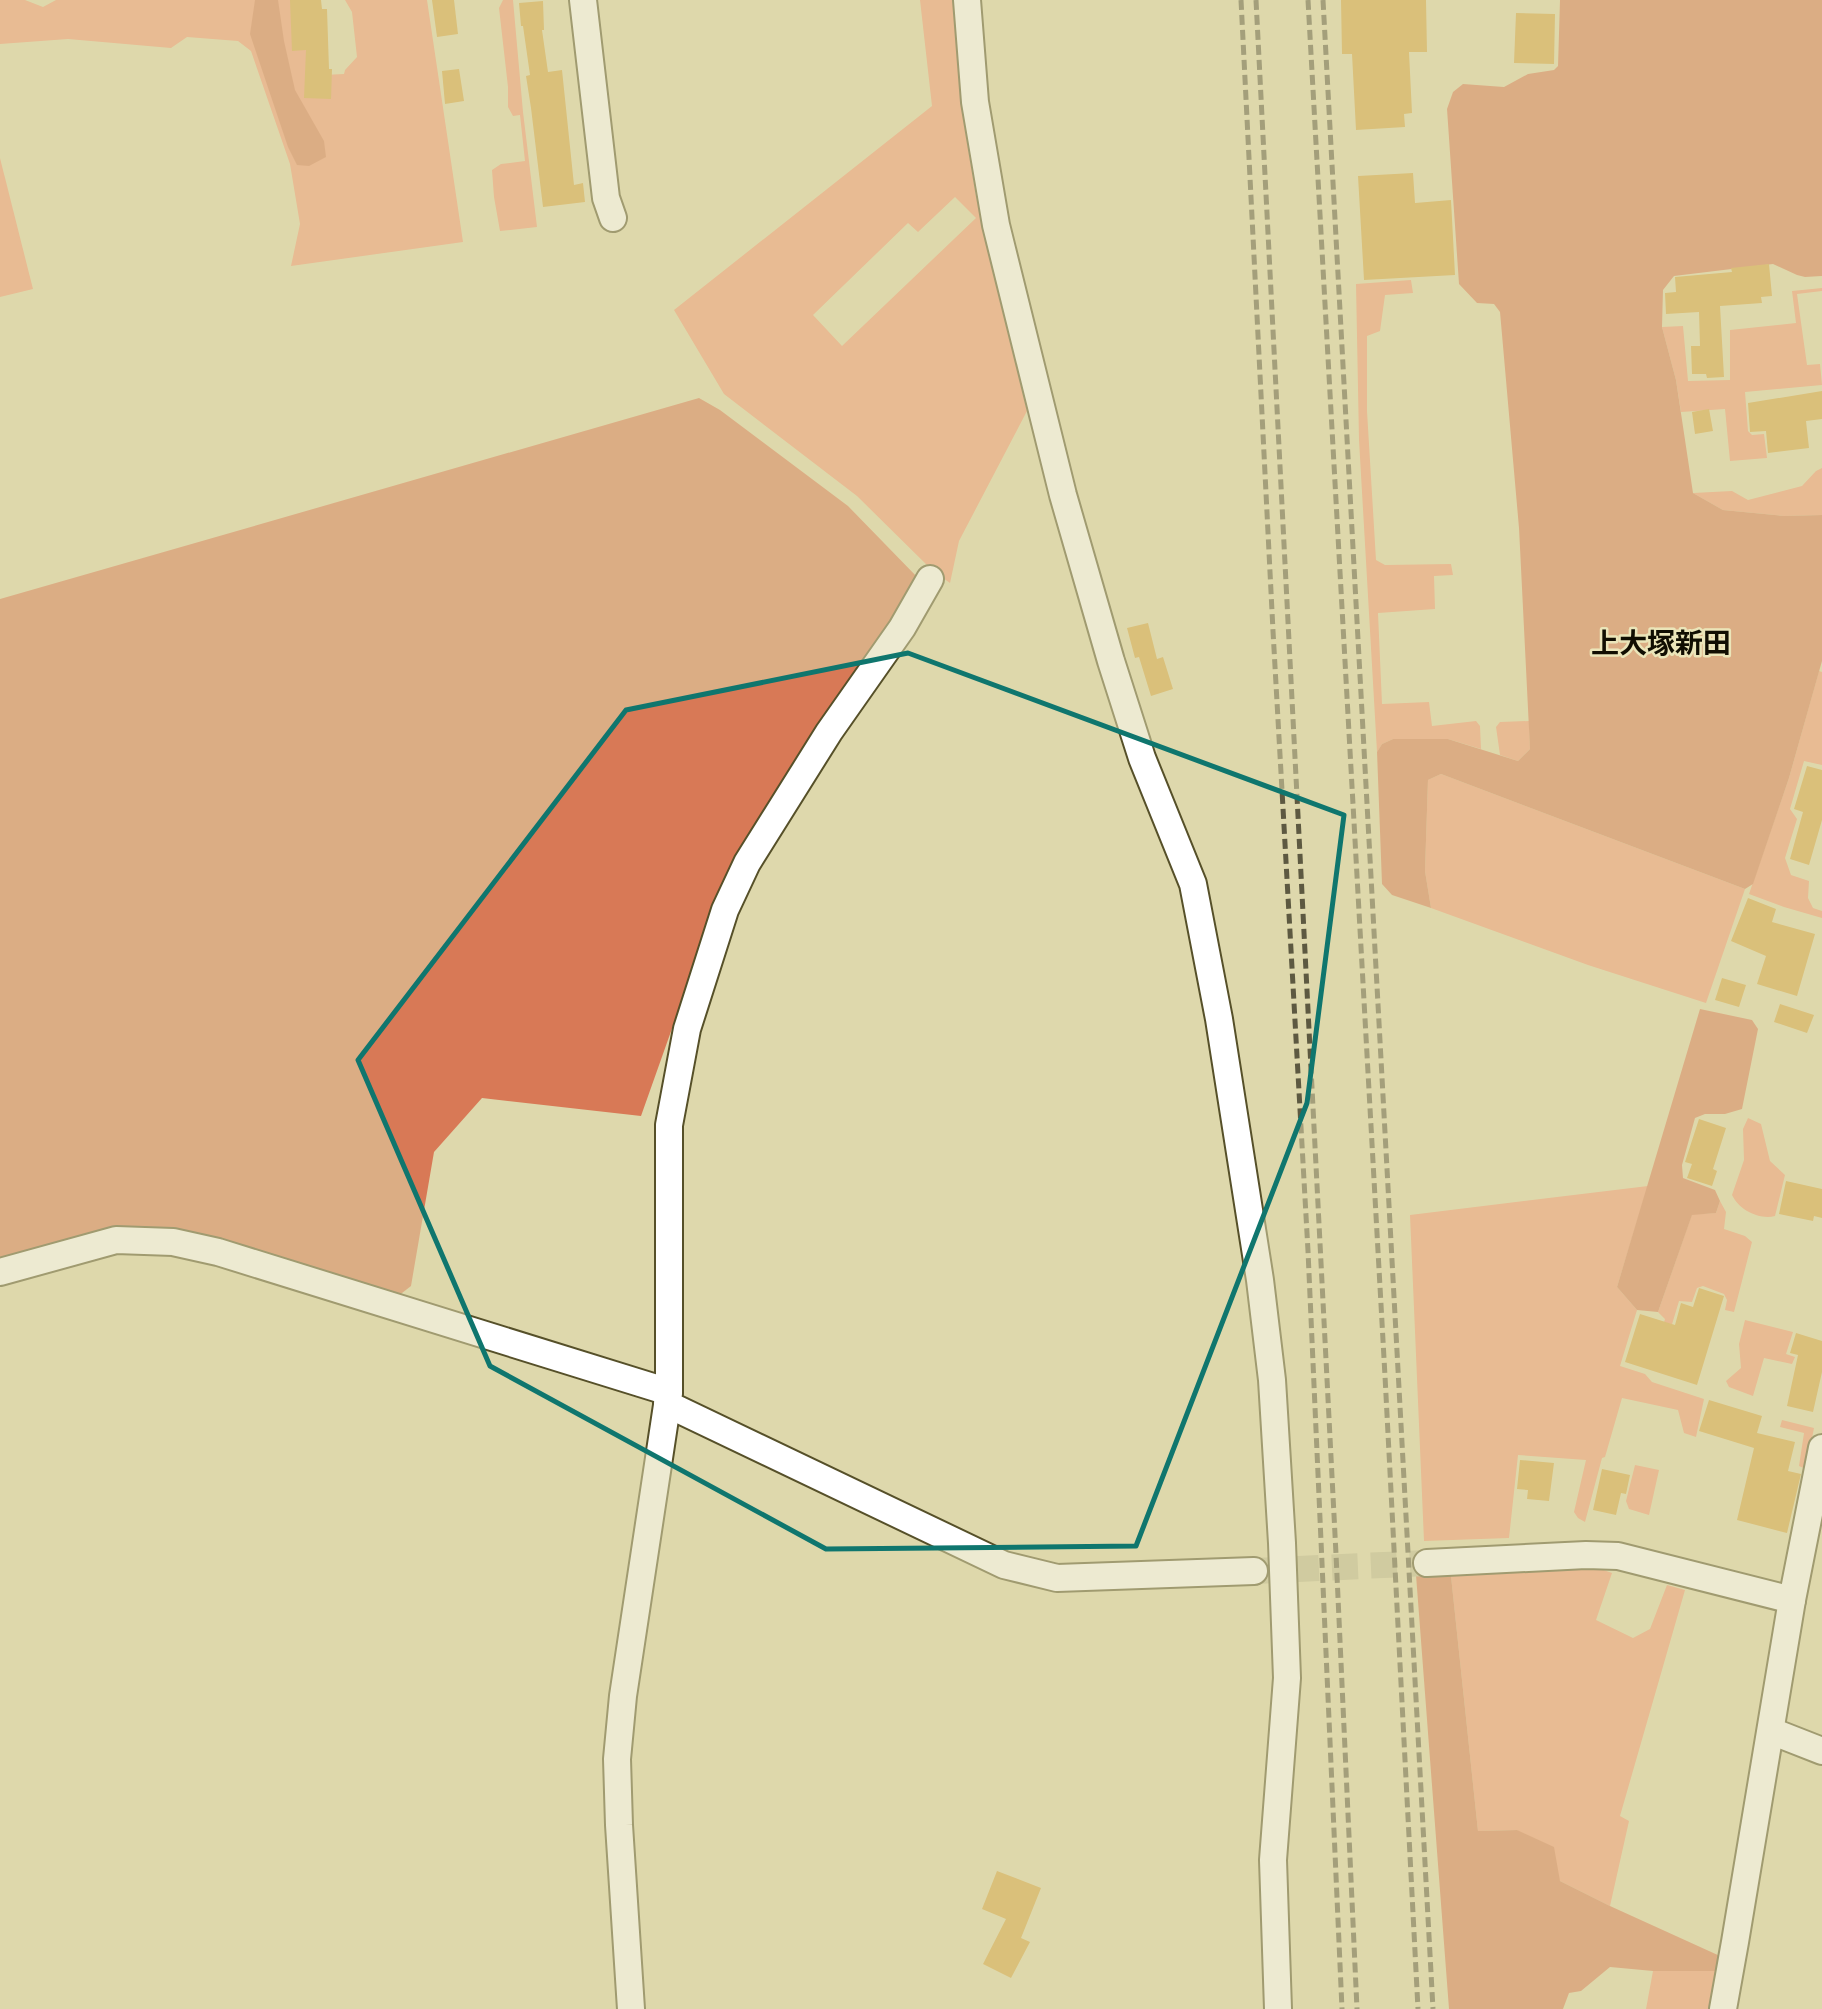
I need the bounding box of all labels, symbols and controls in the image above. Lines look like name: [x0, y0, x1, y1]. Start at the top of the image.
district label: 上大塚新田: [1591, 626, 1731, 660]

